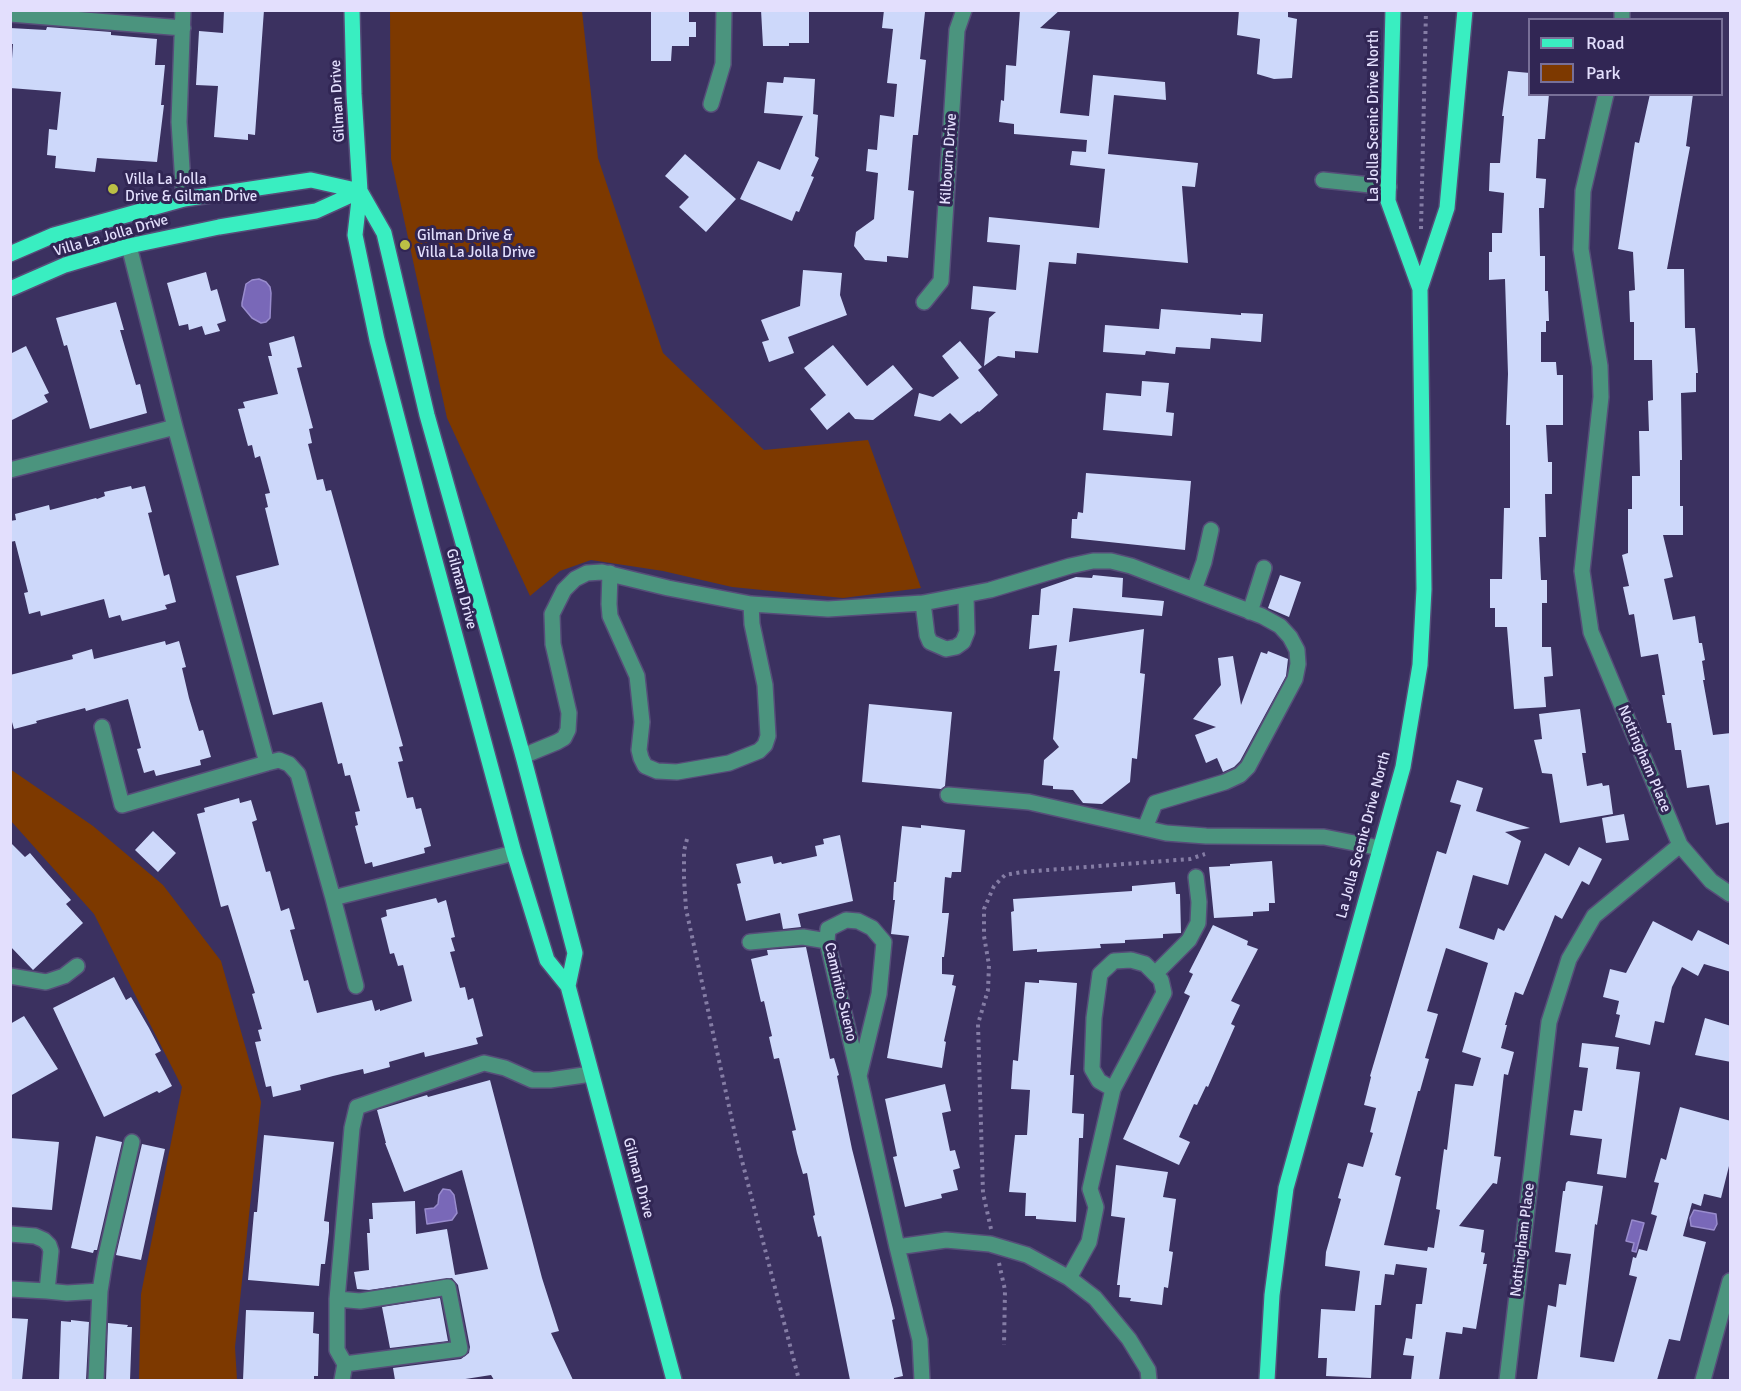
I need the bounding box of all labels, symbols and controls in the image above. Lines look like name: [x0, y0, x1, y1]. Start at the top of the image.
legend: [1528, 18, 1723, 96]
street label: La Jolla Scenic Drive North: [1365, 30, 1383, 202]
text: Road: [1586, 32, 1625, 54]
street label: Gilman Drive: [327, 59, 349, 143]
text: Park: [1586, 62, 1621, 84]
street label: Kilbourn Drive: [937, 113, 961, 205]
place label: Villa La Jolla Drive & Gilman Drive: [125, 171, 257, 206]
marker: Villa La Jolla Drive & Gilman Drive: [106, 182, 120, 196]
street label: Villa La Jolla Drive: [52, 211, 170, 261]
place label: Gilman Drive & Villa La Jolla Drive: [417, 227, 535, 262]
marker: Gilman Drive & Villa La Jolla Drive: [398, 238, 412, 252]
street label: Gilman Drive: [442, 547, 480, 631]
street label: Nottingham Place: [1613, 703, 1675, 815]
street label: La Jolla Scenic Drive North: [1333, 749, 1395, 921]
street label: Caminito Sueno: [820, 941, 860, 1043]
street label: Gilman Drive: [619, 1136, 657, 1220]
street label: Nottingham Place: [1507, 1182, 1539, 1298]

